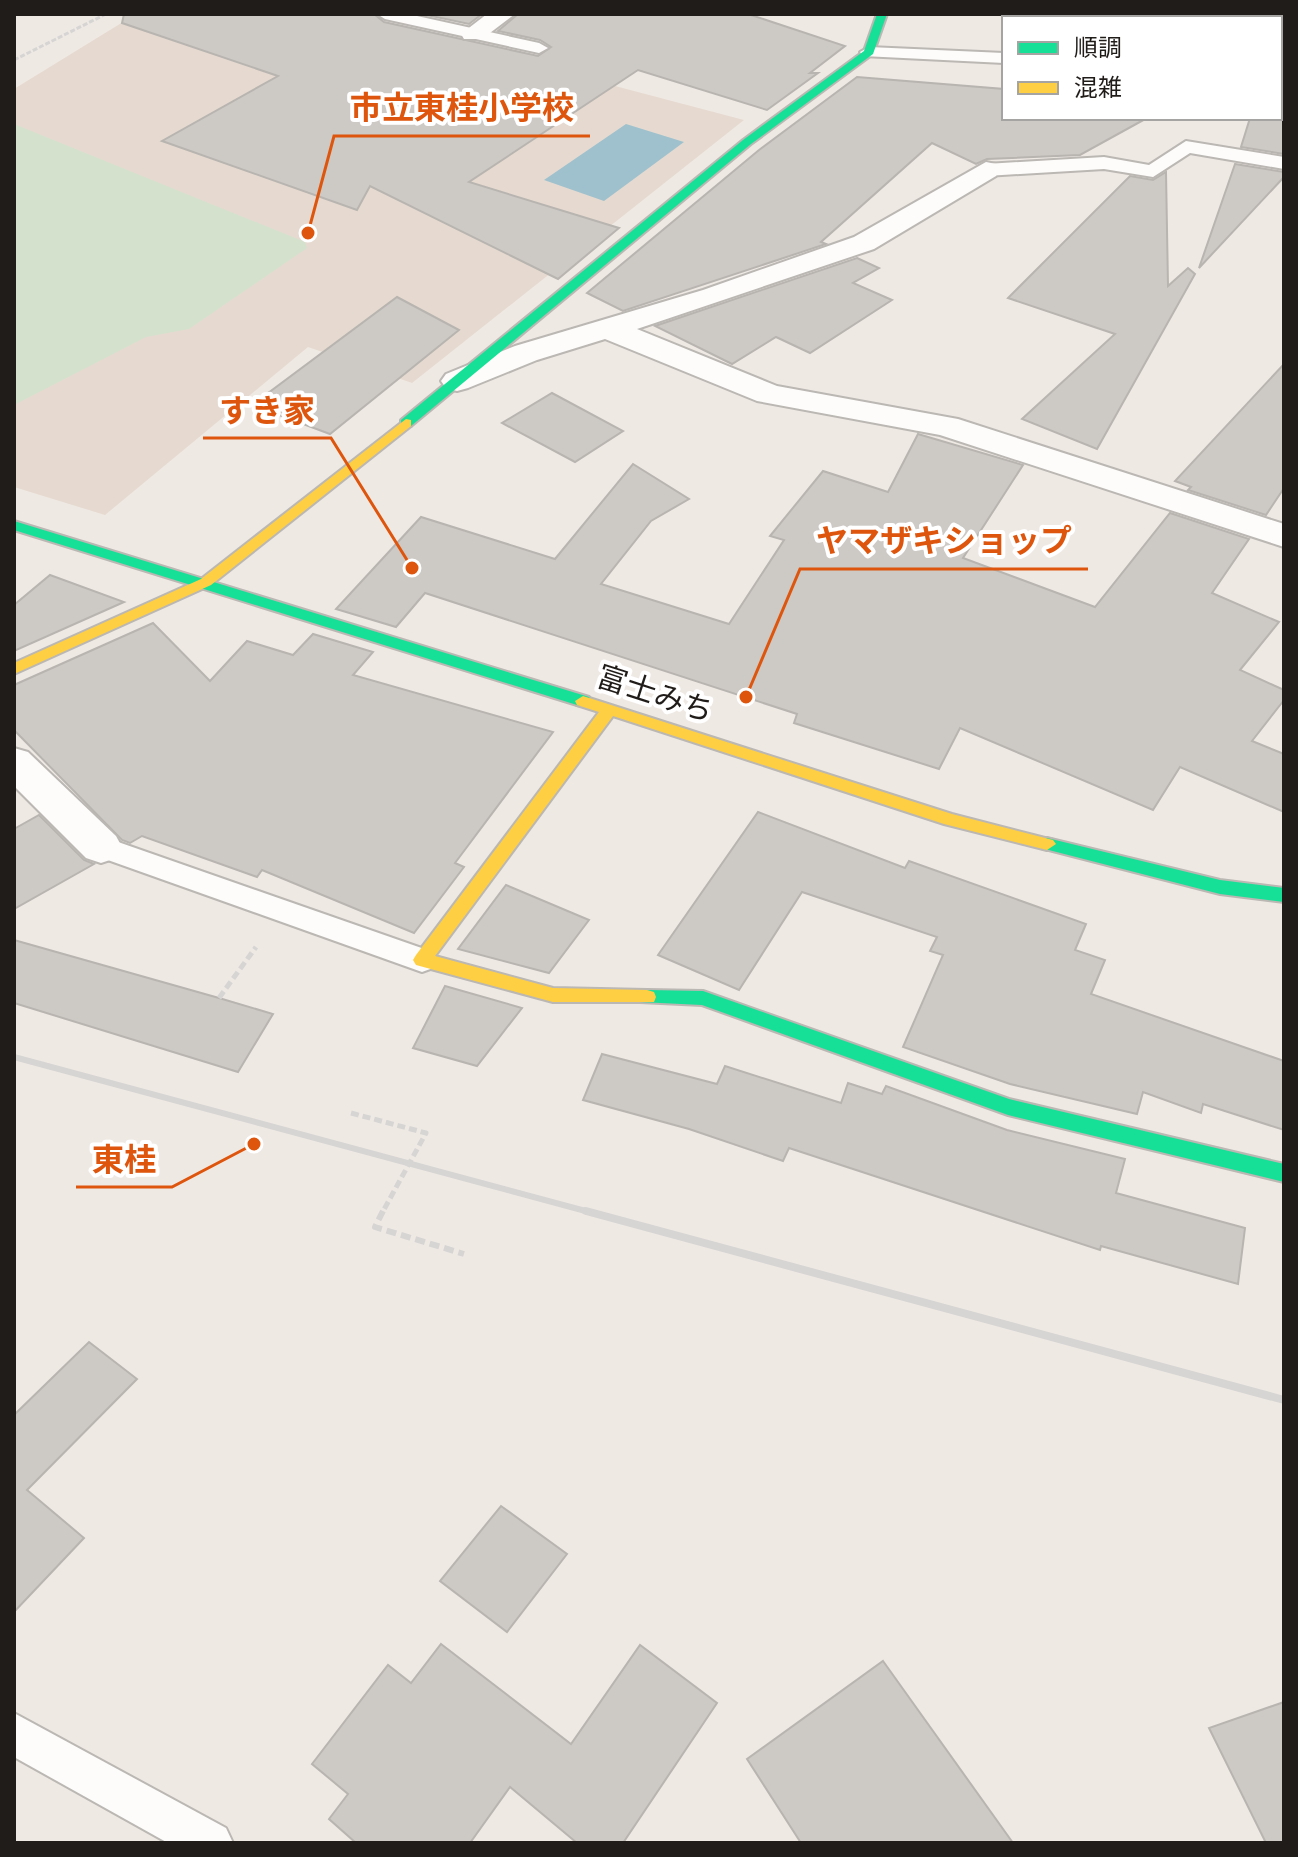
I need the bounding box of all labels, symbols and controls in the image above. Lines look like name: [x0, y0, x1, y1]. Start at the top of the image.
legend: [1002, 16, 1282, 120]
text: 順調: [1074, 31, 1122, 67]
text: 混雑: [1074, 71, 1122, 107]
callout: 市立東桂小学校: [334, 80, 590, 136]
text: 市立東桂小学校: [350, 85, 574, 134]
callout: すき家: [203, 382, 331, 438]
text: すき家: [219, 388, 315, 437]
callout: ヤマザキショップ: [800, 513, 1088, 569]
text: ヤマザキショップ: [816, 518, 1072, 567]
street label: 富士みち: [591, 655, 719, 735]
callout: 東桂: [76, 1131, 172, 1187]
text: 東桂: [92, 1137, 156, 1186]

